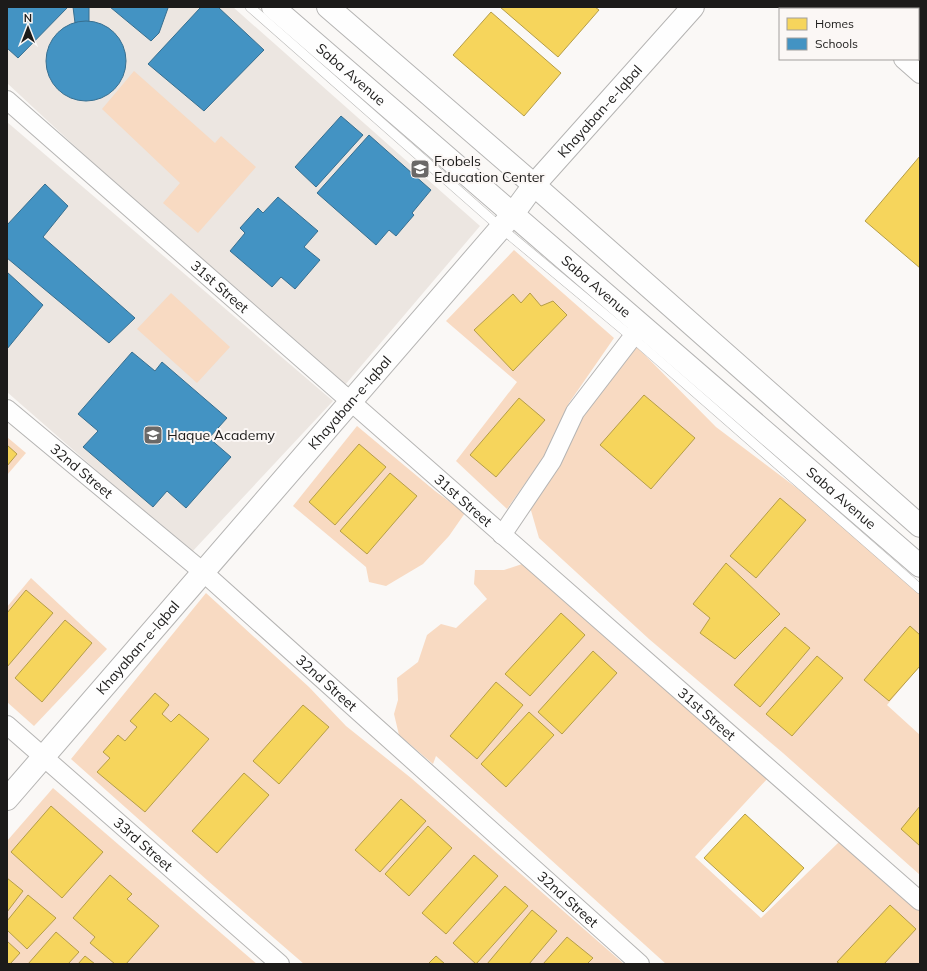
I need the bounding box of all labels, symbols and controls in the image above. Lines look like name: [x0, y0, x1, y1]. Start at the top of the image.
north arrow: [8, 8, 48, 48]
legend: [779, 8, 919, 60]
text: N: [24, 11, 32, 25]
text: Homes: [815, 16, 854, 31]
text: Schools: [815, 36, 858, 51]
street label: Saba Avenue: [312, 39, 390, 109]
street label: Khayaban-e-Iqbal: [554, 61, 646, 162]
place label: Frobels Education Center: [434, 152, 545, 186]
school or university icon: Frobels Education Center: [409, 158, 431, 180]
street label: Saba Avenue: [558, 251, 635, 321]
street label: 31st Street: [187, 256, 252, 317]
street label: Khayaban-e-Iqbal: [304, 352, 395, 453]
school or university icon: Haque Academy: [142, 424, 164, 446]
place label: Haque Academy: [167, 426, 276, 444]
street label: 32nd Street: [47, 440, 117, 502]
street label: Saba Avenue: [803, 463, 880, 533]
street label: 31st Street: [431, 470, 496, 531]
street label: Khayaban-e-Iqbal: [92, 597, 183, 698]
street label: 32nd Street: [292, 651, 361, 715]
street label: 31st Street: [674, 684, 740, 744]
street label: 33rd Street: [110, 814, 177, 875]
street label: 32nd Street: [534, 867, 602, 931]

